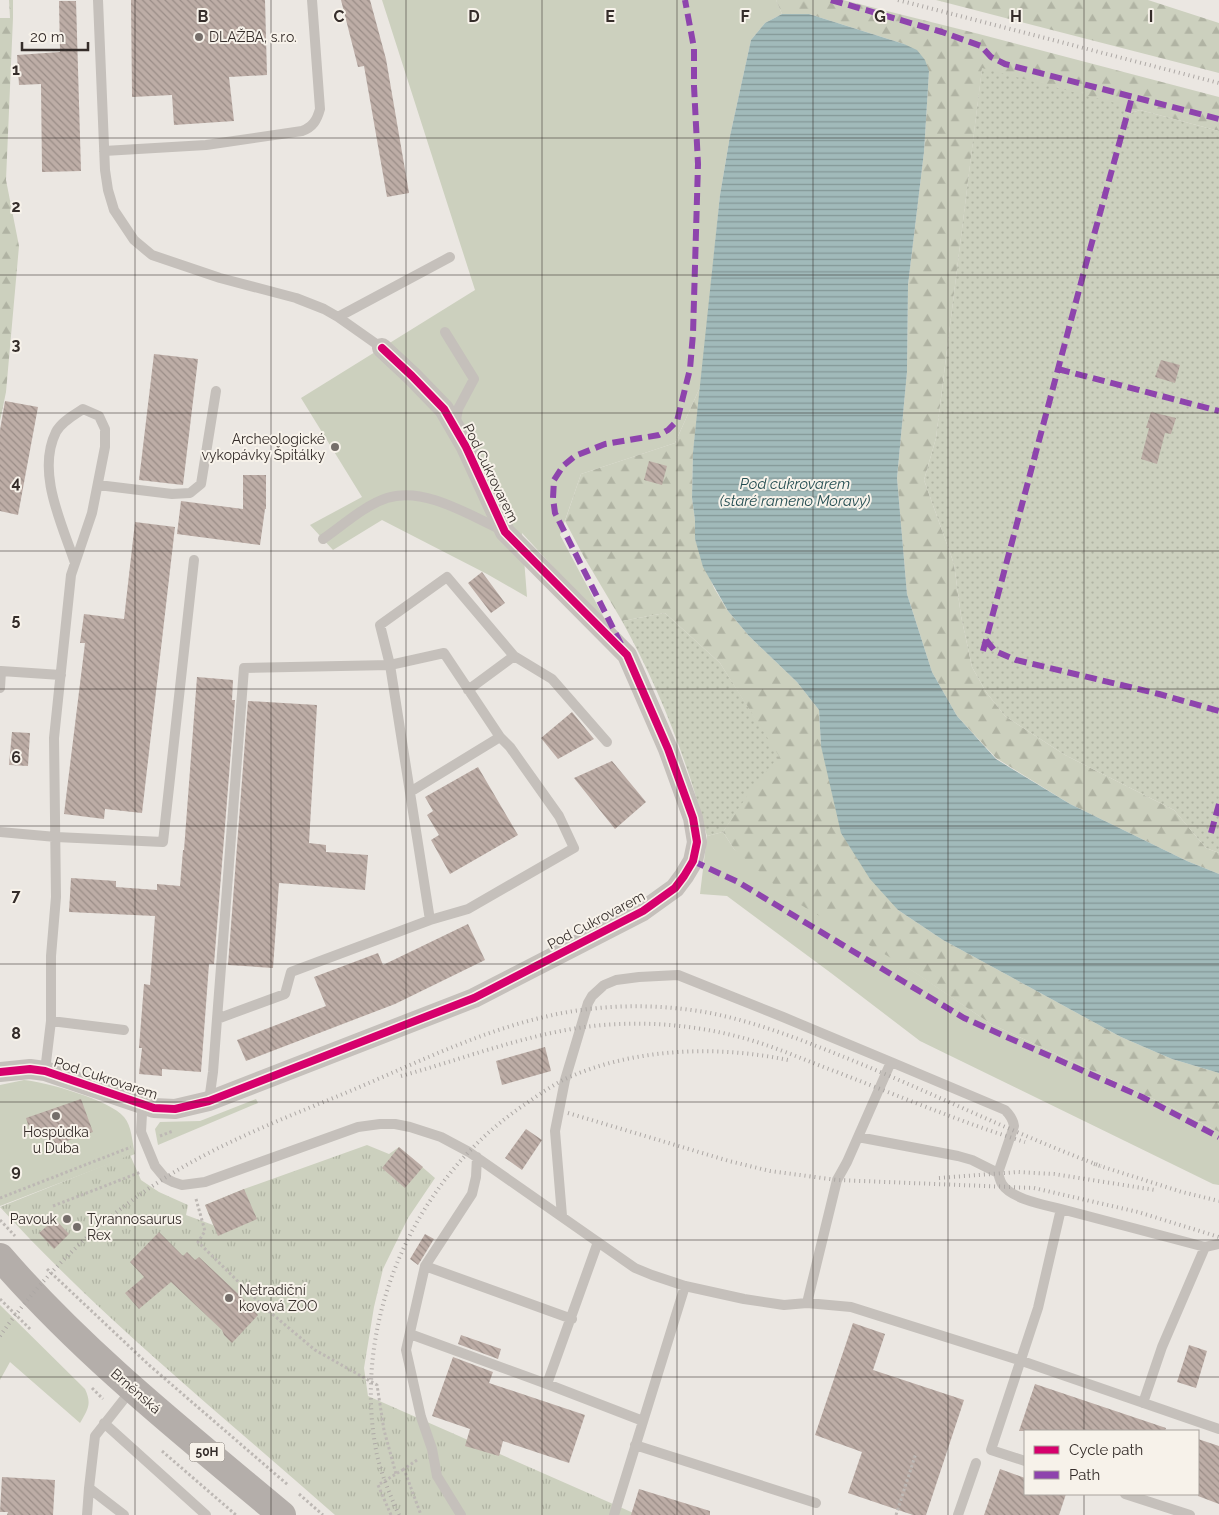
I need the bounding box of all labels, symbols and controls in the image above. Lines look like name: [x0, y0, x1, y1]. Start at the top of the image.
text: B: [198, 7, 209, 26]
text: C: [334, 7, 345, 26]
text: D: [468, 7, 480, 26]
text: E: [605, 7, 615, 26]
text: F: [740, 7, 750, 26]
text: G: [874, 7, 886, 26]
text: H: [1010, 7, 1022, 26]
text: I: [1149, 7, 1153, 26]
scale bar: [22, 20, 89, 52]
text: 20 m: [30, 28, 65, 46]
place label: DLAŽBA, s.r.o.: [209, 28, 297, 45]
marker: DLAŽBA, s.r.o.: [193, 31, 205, 43]
text: 1: [12, 60, 20, 79]
text: 2: [11, 197, 21, 216]
text: 3: [12, 335, 21, 354]
street label: Pod Cukrovarem: [460, 421, 522, 525]
place label: Archeologické vykopávky Špitálky: [202, 431, 325, 463]
marker: Archeologické vykopávky Špitálky: [329, 441, 341, 453]
text: 4: [11, 473, 21, 492]
water label: Pod cukrovarem (staré rameno Moravy): [720, 475, 870, 510]
text: 5: [12, 610, 21, 629]
text: 6: [11, 748, 21, 767]
text: 7: [12, 886, 21, 905]
street label: Pod Cukrovarem: [545, 888, 647, 952]
text: 8: [11, 1024, 21, 1043]
street label: Pod Cukrovarem: [52, 1054, 160, 1102]
marker: Hospůdka u Duba: [50, 1110, 62, 1122]
place label: Hospůdka u Duba: [23, 1124, 89, 1156]
text: 9: [11, 1161, 21, 1180]
place label: Pavouk: [10, 1211, 58, 1227]
place label: Tyrannosaurus Rex: [87, 1211, 182, 1243]
marker: Pavouk: [61, 1213, 73, 1225]
marker: Tyrannosaurus Rex: [71, 1221, 83, 1233]
place label: Netradiční kovová ZOO: [239, 1282, 317, 1314]
marker: Netradiční kovová ZOO: [223, 1292, 235, 1304]
street label: Brněnská: [108, 1365, 164, 1417]
legend: [1024, 1430, 1199, 1495]
text: Cycle path: [1069, 1441, 1143, 1459]
road number: 50H: [190, 1442, 224, 1461]
text: Path: [1069, 1466, 1100, 1484]

